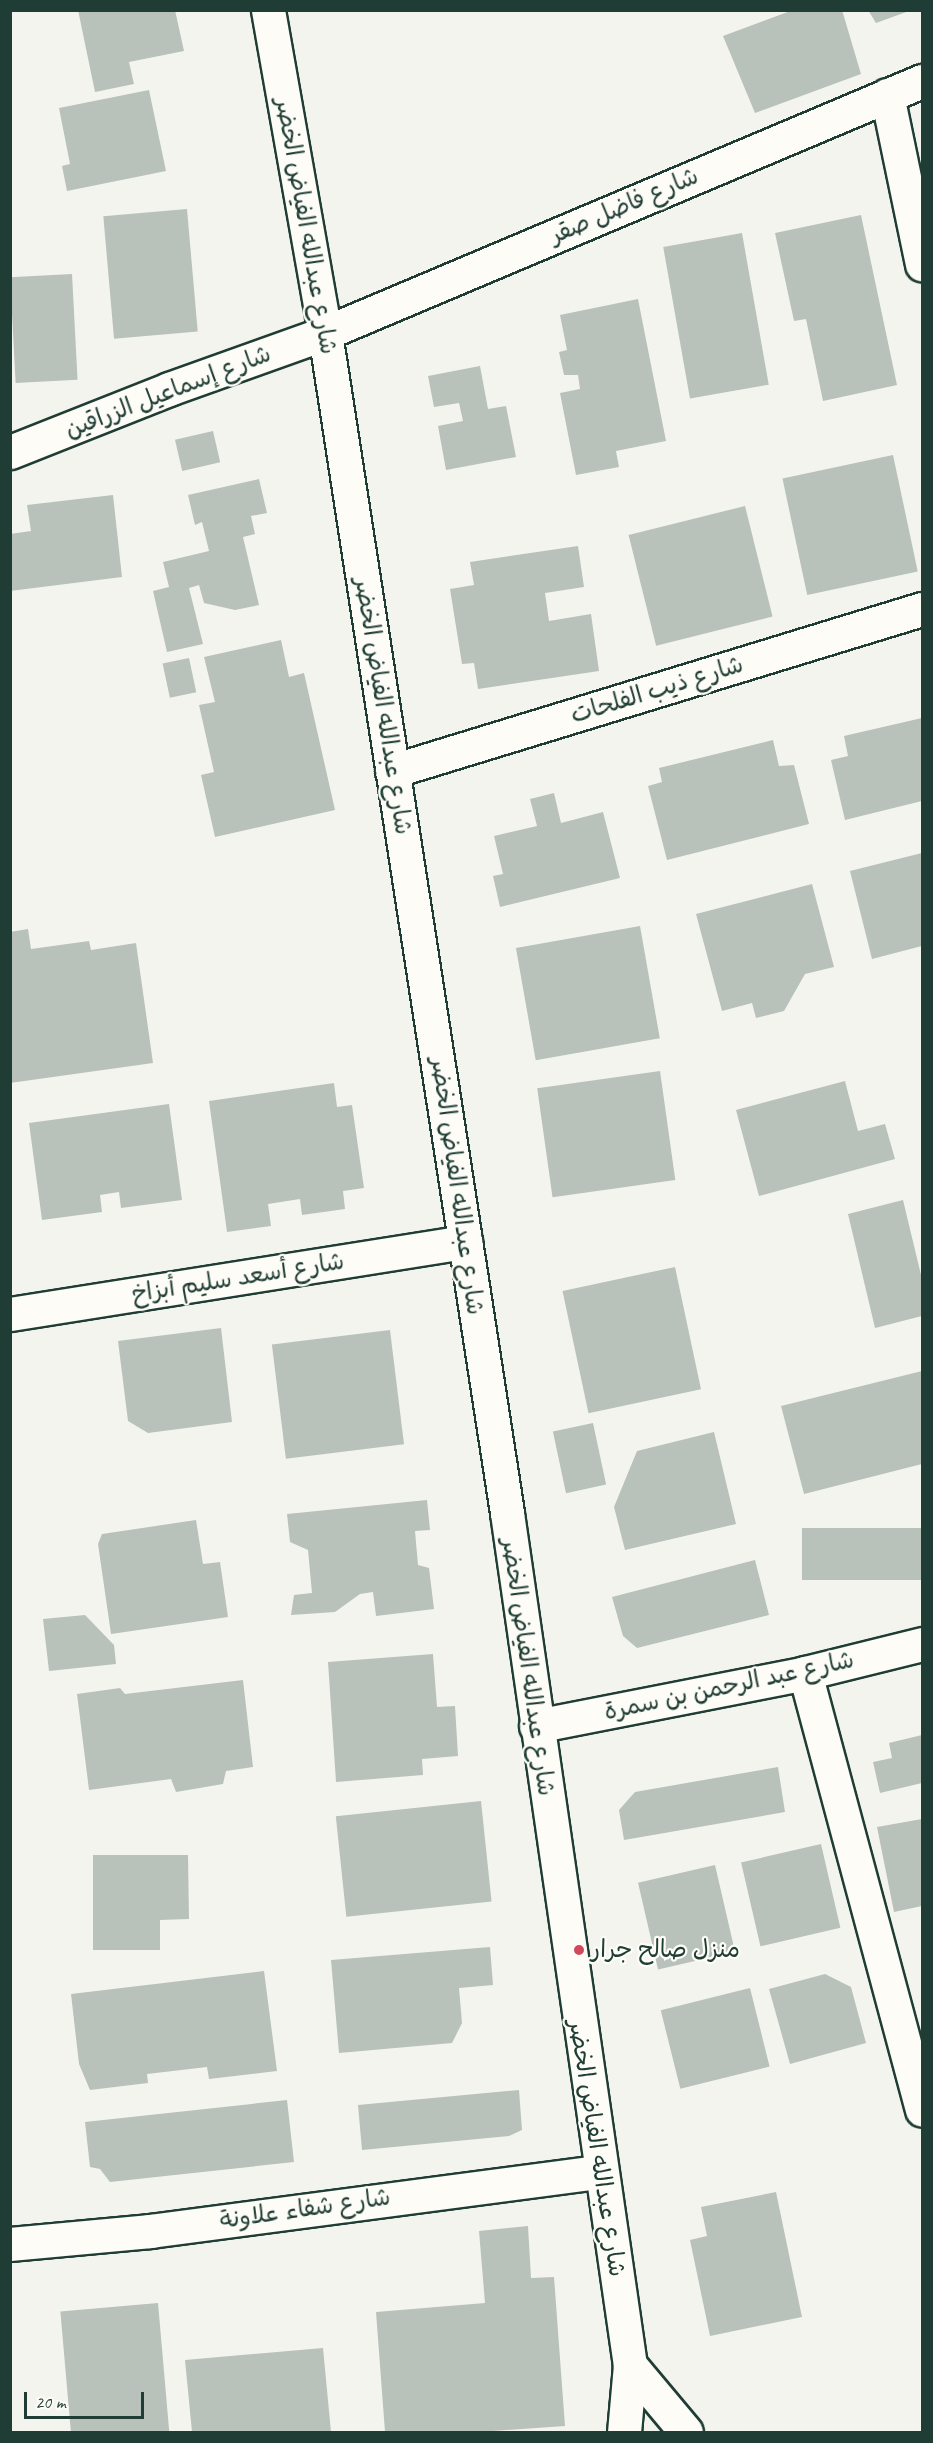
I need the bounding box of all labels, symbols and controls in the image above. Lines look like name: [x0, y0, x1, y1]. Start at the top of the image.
street label: شارع عبدالله الفياض الخضر: [269, 95, 343, 357]
street label: شارع فاضل صقر: [545, 162, 703, 250]
street label: شارع إسماعيل الزراقين: [61, 339, 275, 445]
street label: شارع عبدالله الفياض الخضر: [348, 575, 418, 837]
street label: شارع ذيب الفلحات: [567, 650, 747, 730]
street label: شارع عبدالله الفياض الخضر: [425, 1055, 489, 1317]
street label: شارع أسعد سليم أبزاخ: [130, 1247, 346, 1309]
street label: شارع عبدالله الفياض الخضر: [496, 1536, 560, 1798]
street label: شارع عبد الرحمن بن سمرة: [602, 1645, 856, 1727]
place label: منزل صالح جرار: [591, 1936, 740, 1964]
marker: منزل صالح جرار: [572, 1943, 586, 1957]
street label: شارع عبدالله الفياض الخضر: [562, 2017, 632, 2279]
street label: شارع شفاء علاونة: [218, 2183, 392, 2235]
scale bar: [27, 2380, 147, 2418]
text: 20 m: [35, 2391, 66, 2413]

